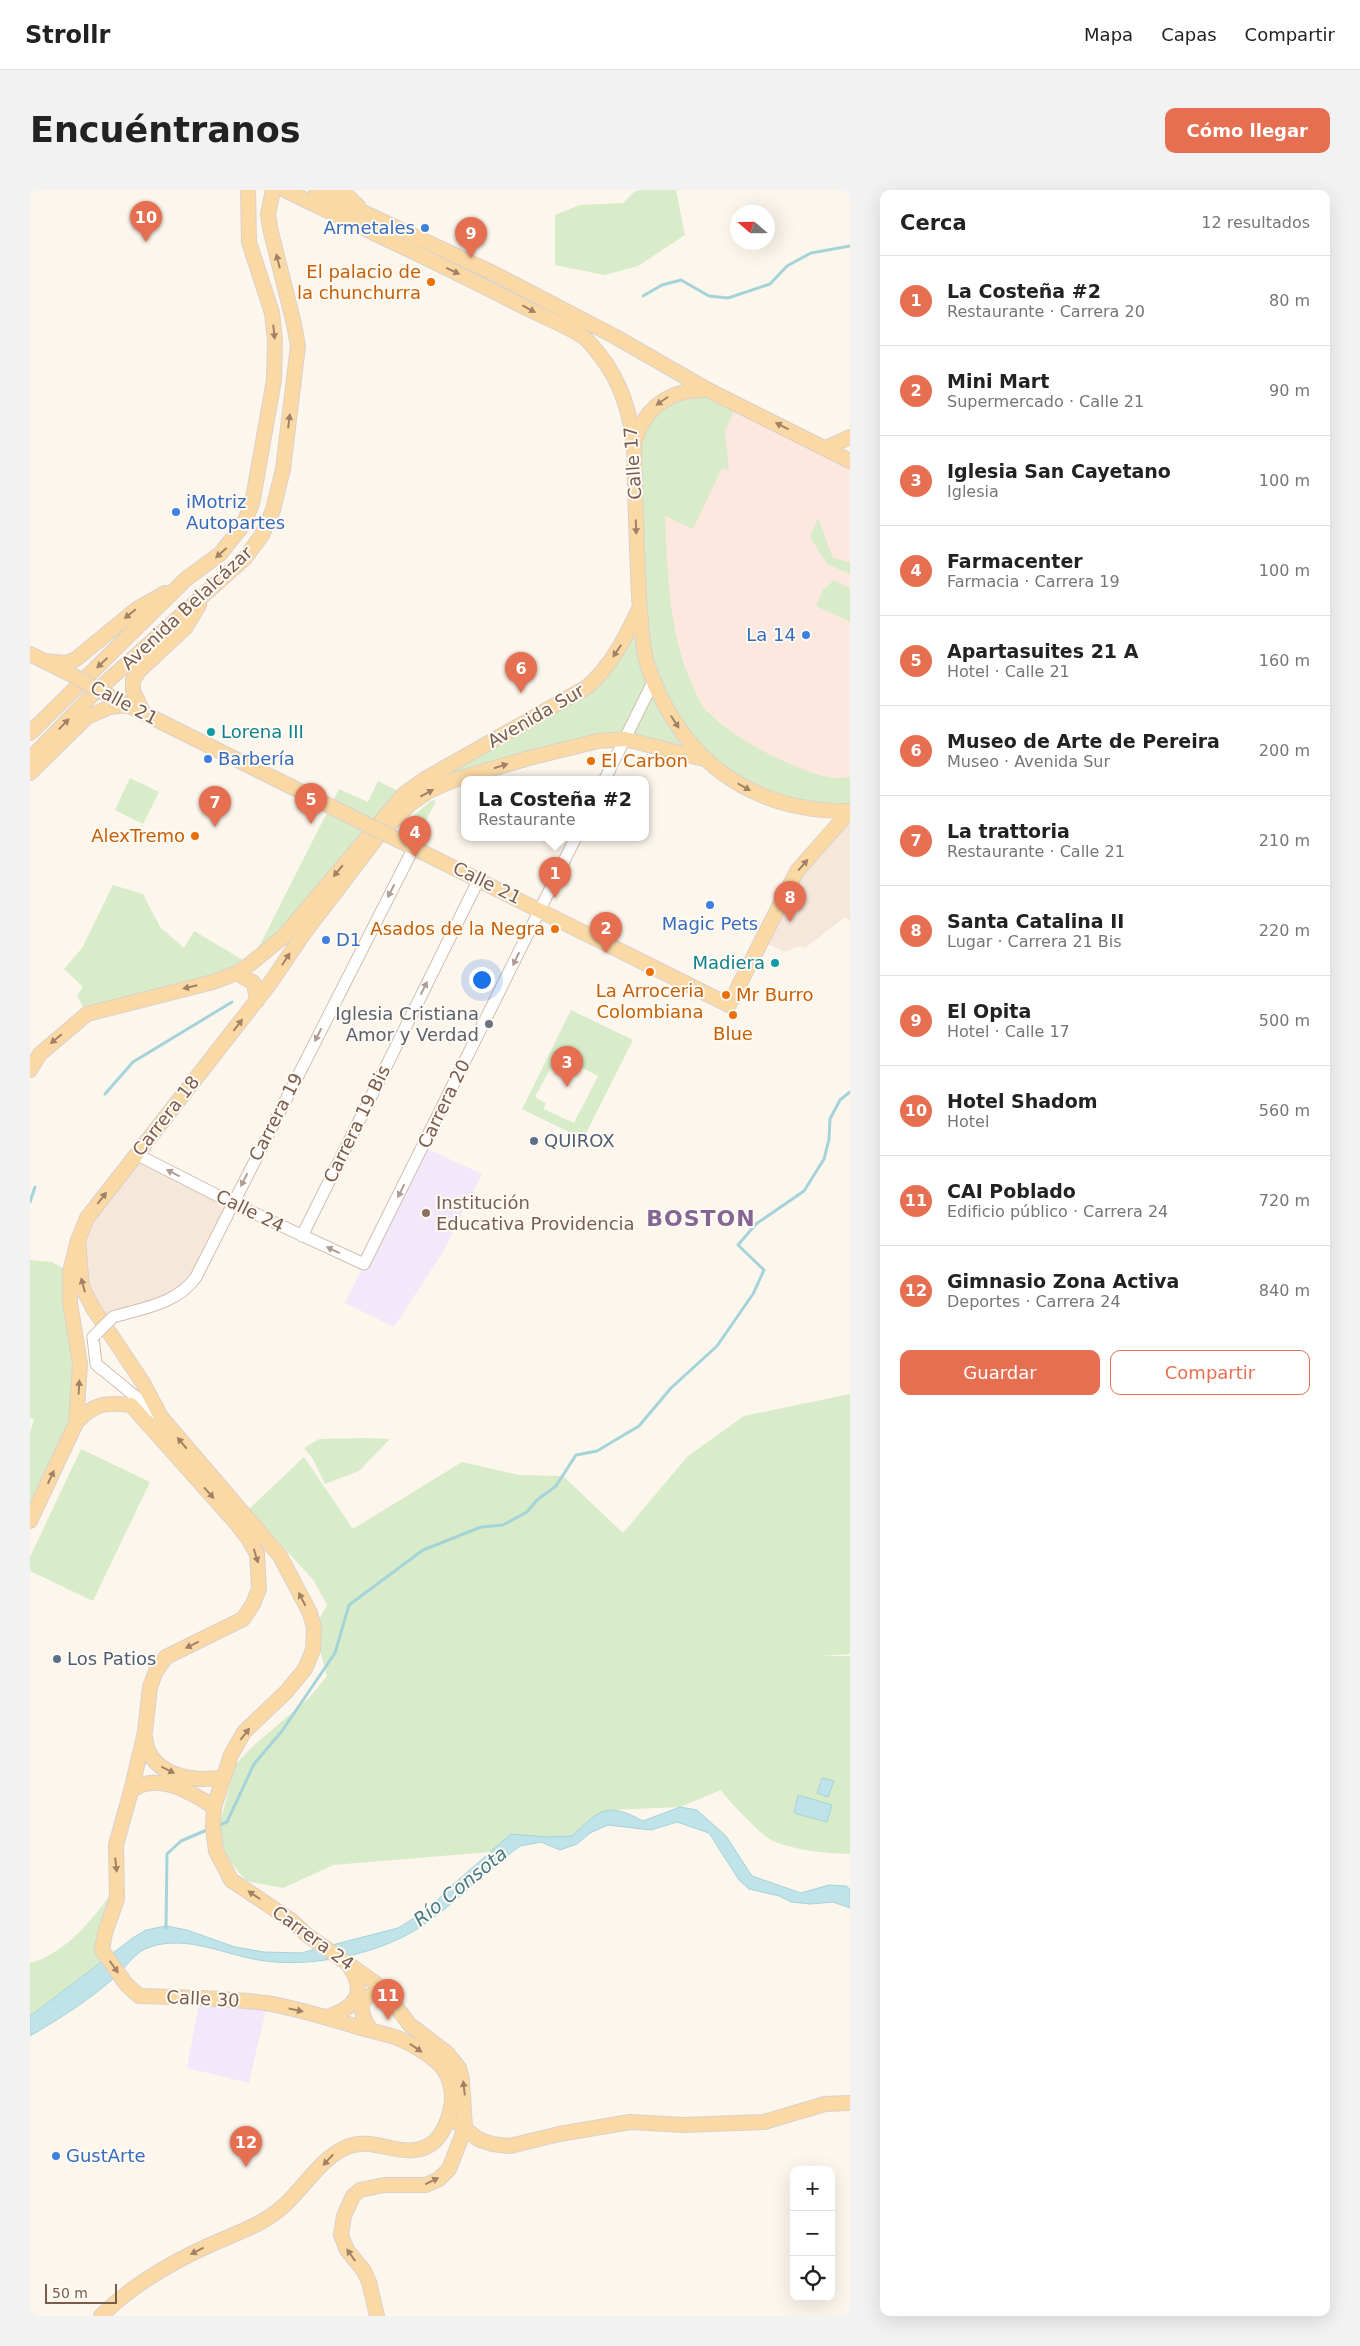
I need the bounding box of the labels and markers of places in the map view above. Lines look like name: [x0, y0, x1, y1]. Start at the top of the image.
pin: 10: [130, 201, 162, 242]
place label: Armetales: [323, 217, 415, 238]
pin: 9: [455, 217, 487, 258]
marker: Armetales: [419, 222, 431, 234]
place label: El palacio de la chunchurra: [297, 261, 421, 303]
marker: El palacio de la chunchurra: [425, 276, 437, 288]
place label: iMotriz Autopartes: [186, 491, 285, 533]
marker: iMotriz Autopartes: [170, 506, 182, 518]
place label: La 14: [746, 624, 796, 645]
marker: La 14: [800, 629, 812, 641]
pin: 6: [505, 652, 537, 693]
place label: Lorena III: [221, 721, 304, 742]
marker: Lorena III: [205, 726, 217, 738]
place label: Barbería: [218, 748, 295, 769]
place label: El Carbon: [601, 750, 688, 771]
marker: Barbería: [202, 753, 214, 765]
marker: El Carbon: [585, 755, 597, 767]
pin: 5: [295, 783, 327, 824]
pin: 7: [199, 786, 231, 827]
pin: 4: [399, 816, 431, 857]
place label: AlexTremo: [91, 825, 185, 846]
marker: AlexTremo: [189, 830, 201, 842]
pin: 1: [539, 857, 571, 898]
pin: 8: [774, 881, 806, 922]
marker: Magic Pets: [704, 899, 716, 911]
pin: 2: [590, 912, 622, 953]
place label: Magic Pets: [662, 913, 758, 934]
place label: Asados de la Negra: [370, 918, 545, 939]
marker: Asados de la Negra: [549, 923, 561, 935]
place label: D1: [336, 929, 361, 950]
marker: D1: [320, 934, 332, 946]
place label: Madiera: [693, 952, 765, 973]
marker: Madiera: [769, 957, 781, 969]
marker: La Arroceria Colombiana: [644, 966, 656, 978]
place label: La Arroceria Colombiana: [596, 980, 704, 1022]
place label: Mr Burro: [736, 984, 814, 1005]
marker: Mr Burro: [720, 989, 732, 1001]
place label: Iglesia Cristiana Amor y Verdad: [335, 1003, 479, 1045]
marker: Blue: [727, 1009, 739, 1021]
marker: Iglesia Cristiana Amor y Verdad: [483, 1018, 495, 1030]
place label: Blue: [713, 1023, 753, 1044]
pin: 3: [551, 1046, 583, 1087]
place label: QUIROX: [544, 1130, 615, 1151]
marker: QUIROX: [528, 1135, 540, 1147]
place label: Institución Educativa Providencia: [436, 1192, 635, 1234]
marker: Institución Educativa Providencia: [420, 1207, 432, 1219]
place label: Los Patios: [67, 1648, 156, 1669]
marker: Los Patios: [51, 1653, 63, 1665]
pin: 11: [372, 1979, 404, 2020]
pin: 12: [230, 2126, 262, 2167]
place label: GustArte: [66, 2145, 146, 2166]
marker: GustArte: [50, 2150, 62, 2162]

